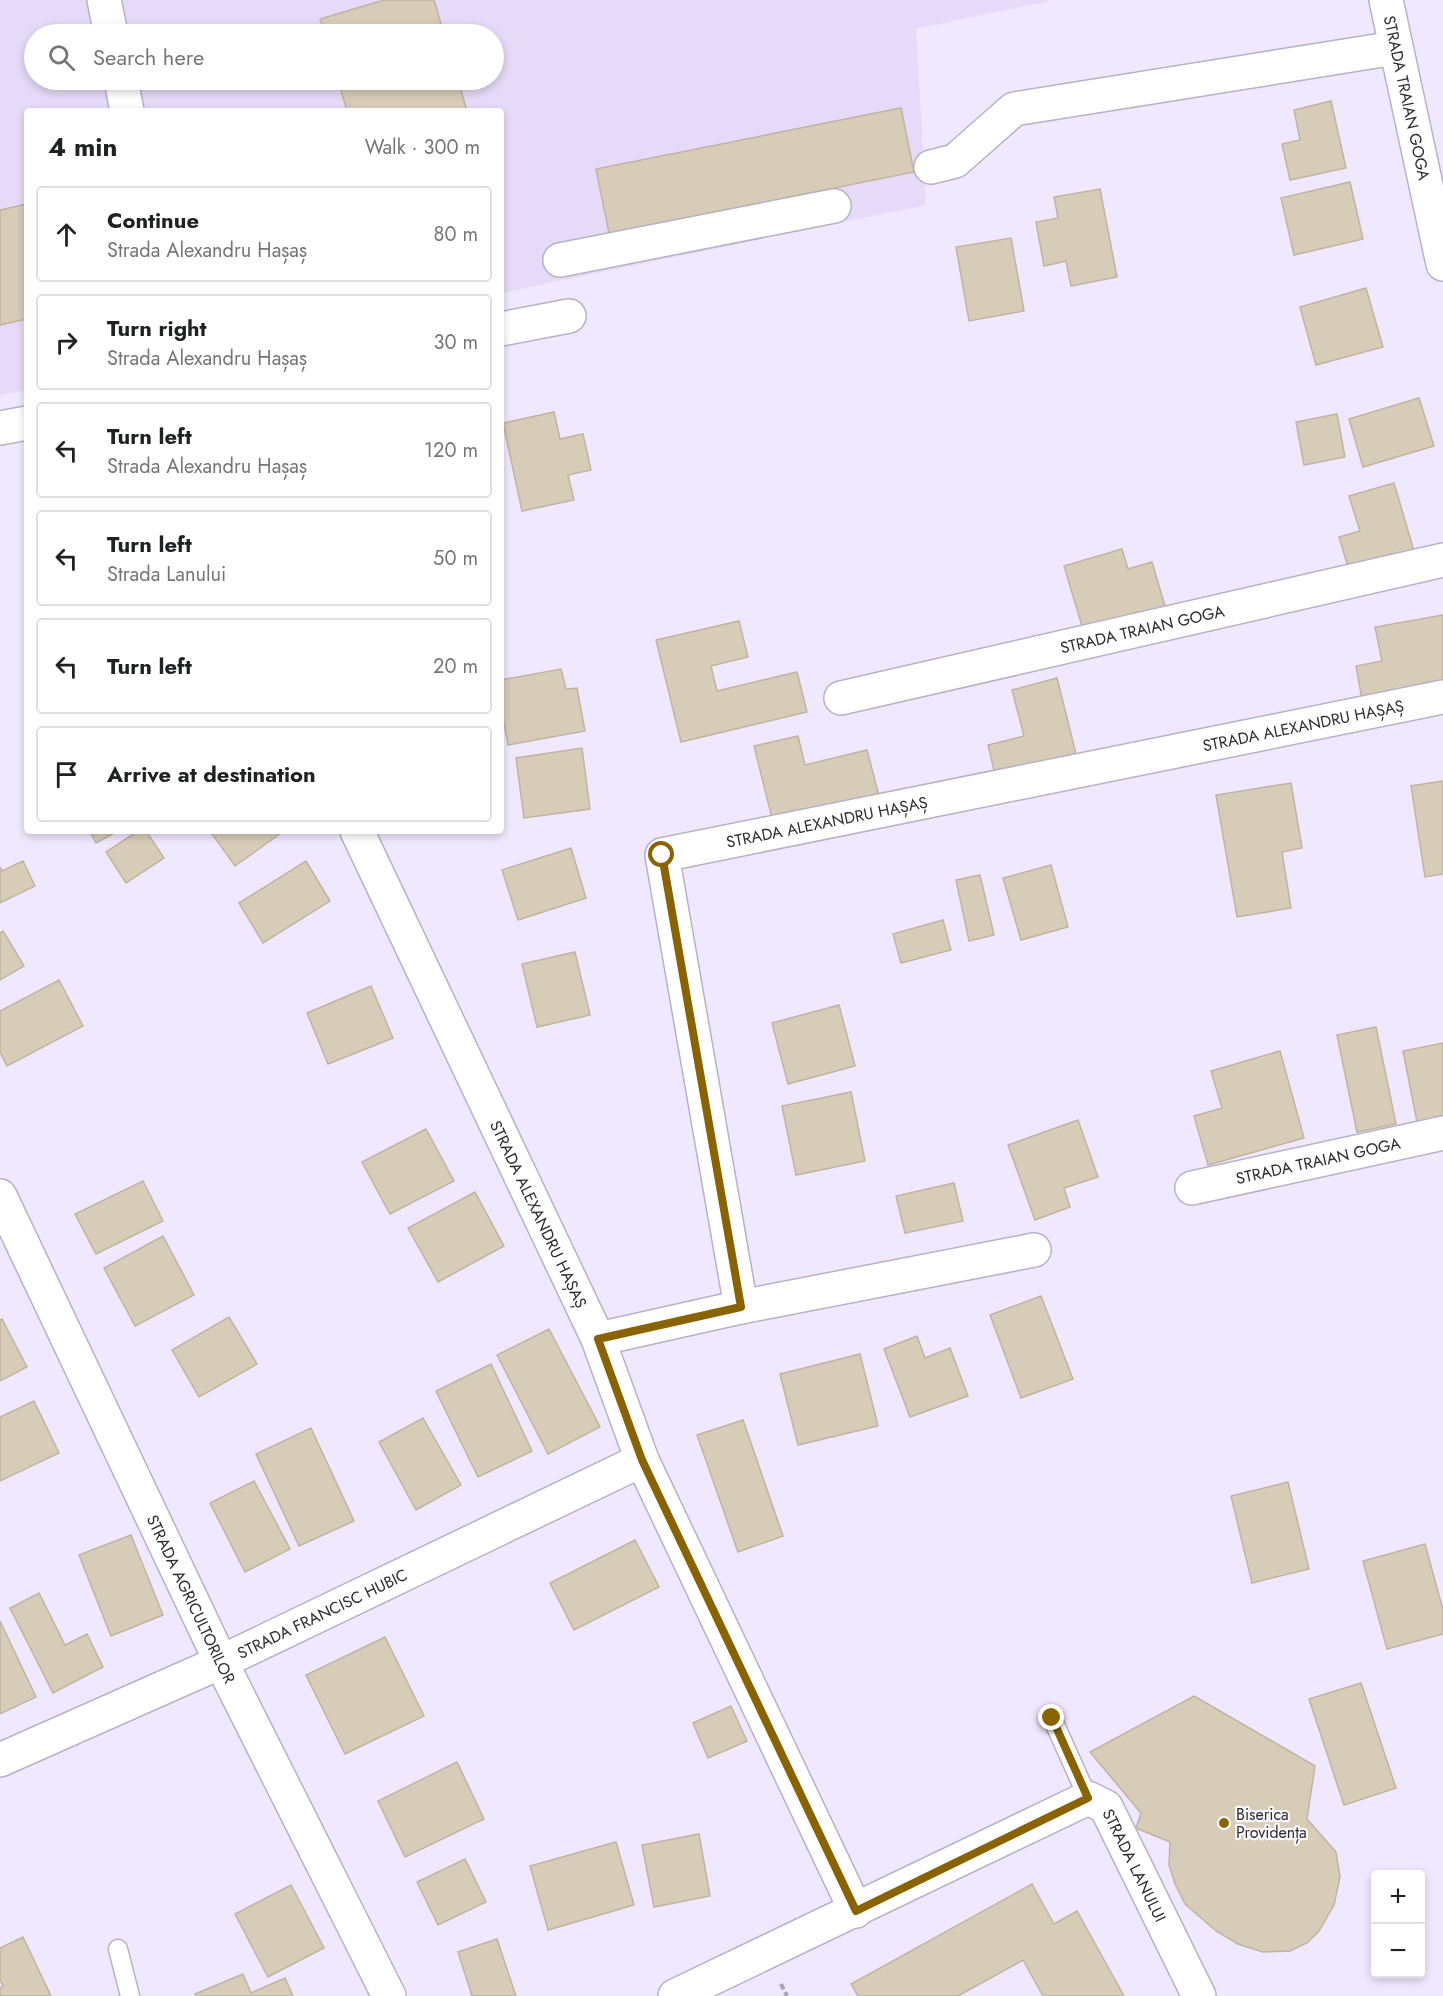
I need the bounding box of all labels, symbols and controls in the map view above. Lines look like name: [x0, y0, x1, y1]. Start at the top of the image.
street label: STRADA TRAIAN GOGA: [1378, 13, 1436, 183]
search box: [24, 24, 504, 90]
icon: search: [45, 41, 78, 74]
text: Search here: [93, 41, 204, 73]
text: 4 min: [48, 128, 117, 166]
text: Walk · 300 m: [365, 133, 480, 162]
text: Continue: [107, 204, 199, 236]
icon: ahead: [50, 218, 83, 251]
text: 80 m: [433, 220, 478, 249]
text: Strada Alexandru Hașaș: [107, 236, 307, 265]
text: Turn right: [107, 312, 207, 344]
icon: right: [50, 326, 83, 359]
text: 30 m: [433, 328, 478, 357]
text: Strada Alexandru Hașaș: [107, 344, 307, 373]
text: Turn left: [107, 420, 192, 452]
icon: left: [50, 434, 83, 467]
text: 120 m: [424, 436, 478, 465]
text: Strada Alexandru Hașaș: [107, 452, 307, 481]
text: Turn left: [107, 528, 192, 560]
icon: left: [50, 542, 83, 575]
text: 50 m: [433, 544, 478, 573]
text: Strada Lanului: [107, 560, 226, 589]
street label: STRADA TRAIAN GOGA: [1058, 599, 1227, 659]
icon: left: [50, 650, 83, 683]
text: Turn left: [107, 650, 192, 682]
text: 20 m: [433, 652, 478, 681]
street label: STRADA ALEXANDRU HAȘAȘ: [1200, 694, 1406, 757]
icon: arrive: [50, 758, 83, 791]
text: Arrive at destination: [107, 758, 316, 790]
street label: STRADA ALEXANDRU HAȘAȘ: [724, 790, 930, 853]
route start: [648, 841, 674, 867]
street label: STRADA ALEXANDRU HAȘAȘ: [484, 1117, 593, 1312]
street label: STRADA TRAIAN GOGA: [1234, 1131, 1403, 1190]
street label: STRADA AGRICULTORILOR: [141, 1511, 241, 1687]
street label: STRADA FRANCISC HUBIC: [233, 1563, 411, 1664]
route end: [1038, 1704, 1064, 1730]
place label: Biserica Providența: [1236, 1803, 1307, 1844]
street label: STRADA LANULUI: [1097, 1805, 1172, 1926]
marker: Biserica Providența: [1217, 1816, 1231, 1830]
map controls: [1371, 1870, 1425, 1978]
button: +: [1371, 1870, 1425, 1924]
button: −: [1371, 1924, 1425, 1978]

